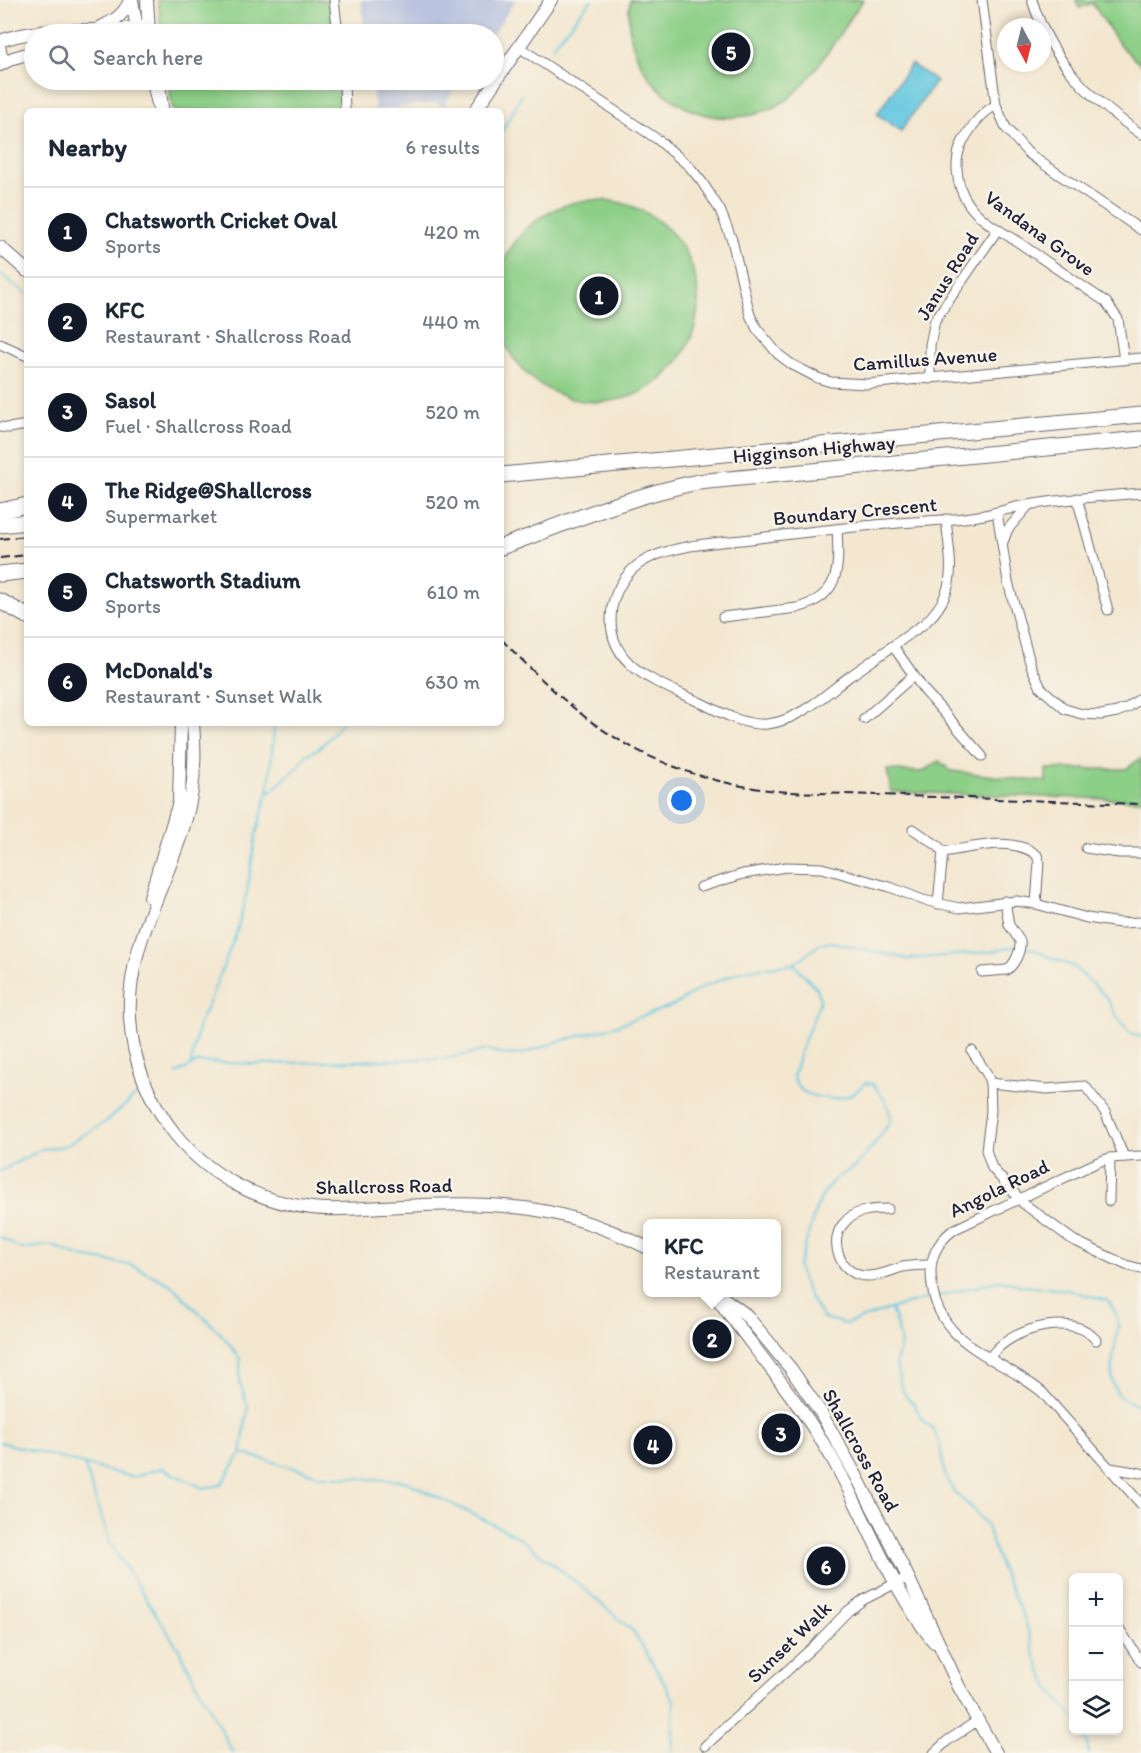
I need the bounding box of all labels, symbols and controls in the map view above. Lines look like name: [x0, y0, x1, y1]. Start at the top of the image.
north arrow: [997, 18, 1051, 72]
search box: [24, 24, 504, 90]
pin: 5: [712, 29, 750, 74]
icon: search: [45, 41, 78, 74]
text: Search here: [93, 44, 203, 71]
text: Nearby: [48, 131, 127, 163]
text: 6 results: [406, 135, 480, 159]
street label: Vandana Grove: [980, 185, 1100, 281]
text: Chatsworth Cricket Oval: [105, 207, 337, 234]
text: 1: [63, 220, 72, 244]
text: 420 m: [424, 220, 480, 244]
street label: Janus Road: [911, 227, 984, 324]
text: Sports: [105, 234, 161, 258]
pin: 1: [580, 274, 618, 318]
text: KFC: [105, 297, 145, 324]
text: 2: [62, 310, 73, 334]
text: 440 m: [422, 310, 480, 334]
text: Restaurant · Shallcross Road: [105, 324, 351, 348]
street label: Camillus Avenue: [852, 342, 998, 376]
text: Sasol: [105, 387, 156, 414]
text: 3: [62, 400, 73, 424]
text: 520 m: [425, 400, 480, 424]
text: Fuel · Shallcross Road: [105, 414, 292, 438]
street label: Higginson Highway: [732, 430, 897, 468]
text: The Ridge@Shallcross: [105, 477, 312, 504]
text: 4: [61, 490, 74, 514]
text: 520 m: [425, 490, 480, 514]
street label: Boundary Crescent: [772, 492, 938, 530]
text: Supermarket: [105, 504, 217, 528]
text: Chatsworth Stadium: [105, 567, 300, 594]
text: 5: [62, 580, 73, 604]
text: 610 m: [427, 580, 480, 604]
text: Sports: [105, 594, 161, 618]
text: McDonald's: [105, 657, 213, 684]
text: 6: [62, 670, 73, 694]
text: 630 m: [425, 670, 480, 694]
text: Restaurant · Sunset Walk: [105, 684, 322, 708]
your location: [667, 786, 696, 815]
street label: Angola Road: [945, 1153, 1053, 1223]
street label: Shallcross Road: [316, 1173, 453, 1199]
popup: [643, 1219, 781, 1297]
text: KFC: [664, 1233, 704, 1260]
text: Restaurant: [664, 1260, 760, 1284]
pin: 2: [692, 1316, 732, 1362]
street label: Shallcross Road: [817, 1384, 905, 1516]
pin: 3: [762, 1410, 800, 1456]
pin: 4: [634, 1422, 672, 1468]
pin: 6: [806, 1544, 846, 1588]
map controls: [1069, 1573, 1123, 1735]
button: +: [1069, 1573, 1123, 1627]
street label: Sunset Walk: [742, 1596, 836, 1688]
button: −: [1069, 1627, 1123, 1681]
button: layers: [1069, 1681, 1123, 1735]

